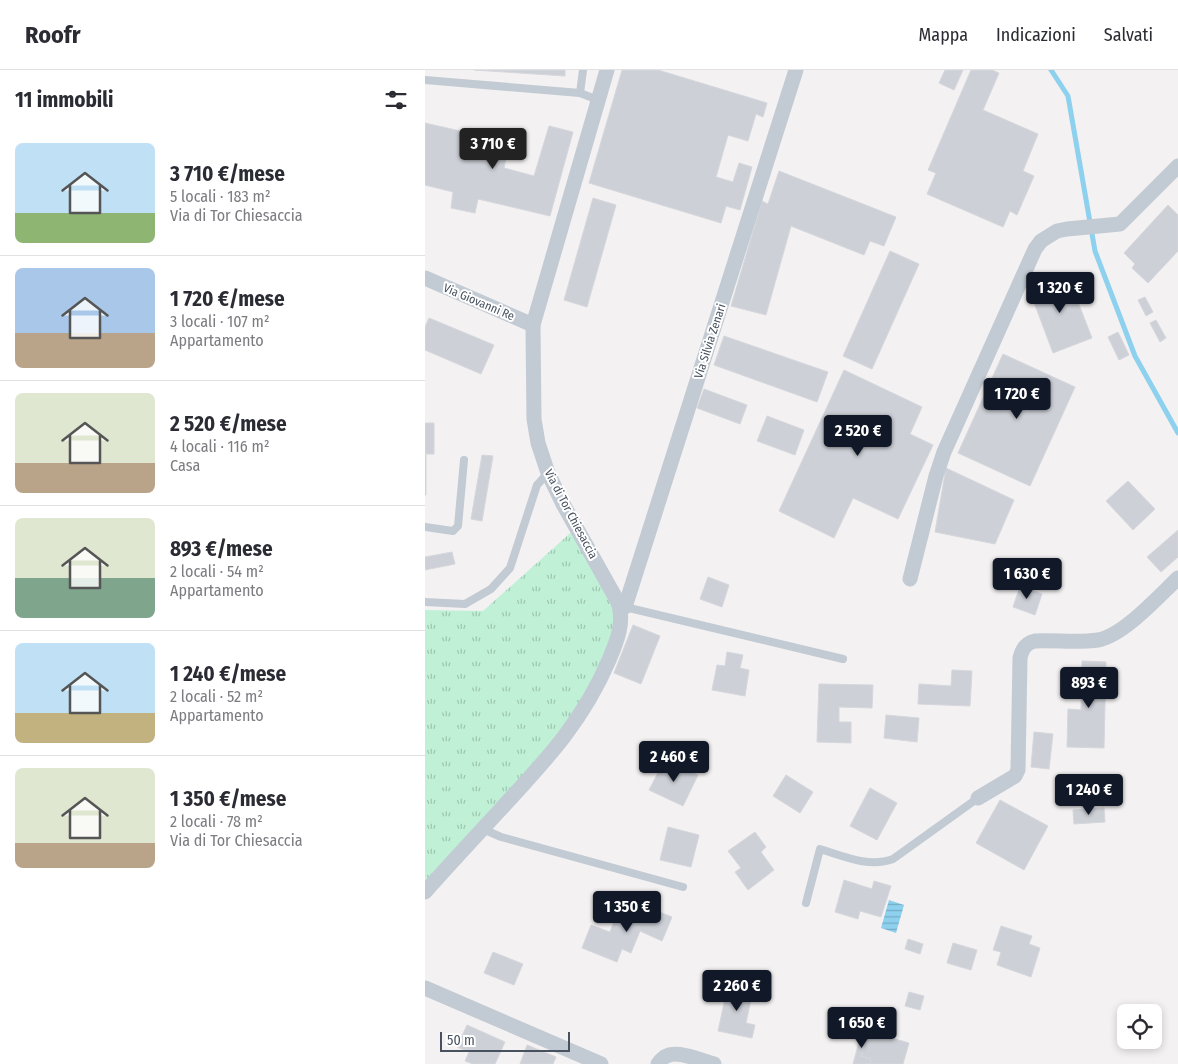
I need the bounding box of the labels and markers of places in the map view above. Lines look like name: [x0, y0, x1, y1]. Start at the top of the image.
pin: 3 710 €: [447, 128, 539, 170]
pin: 1 320 €: [1014, 272, 1106, 314]
pin: 1 720 €: [971, 378, 1063, 420]
pin: 2 520 €: [812, 414, 904, 457]
pin: 1 630 €: [981, 558, 1073, 600]
pin: 893 €: [1054, 666, 1124, 709]
pin: 2 460 €: [628, 740, 720, 783]
pin: 1 240 €: [1043, 774, 1135, 816]
pin: 1 350 €: [581, 890, 673, 933]
pin: 2 260 €: [691, 970, 783, 1012]
pin: 1 650 €: [816, 1006, 908, 1049]

